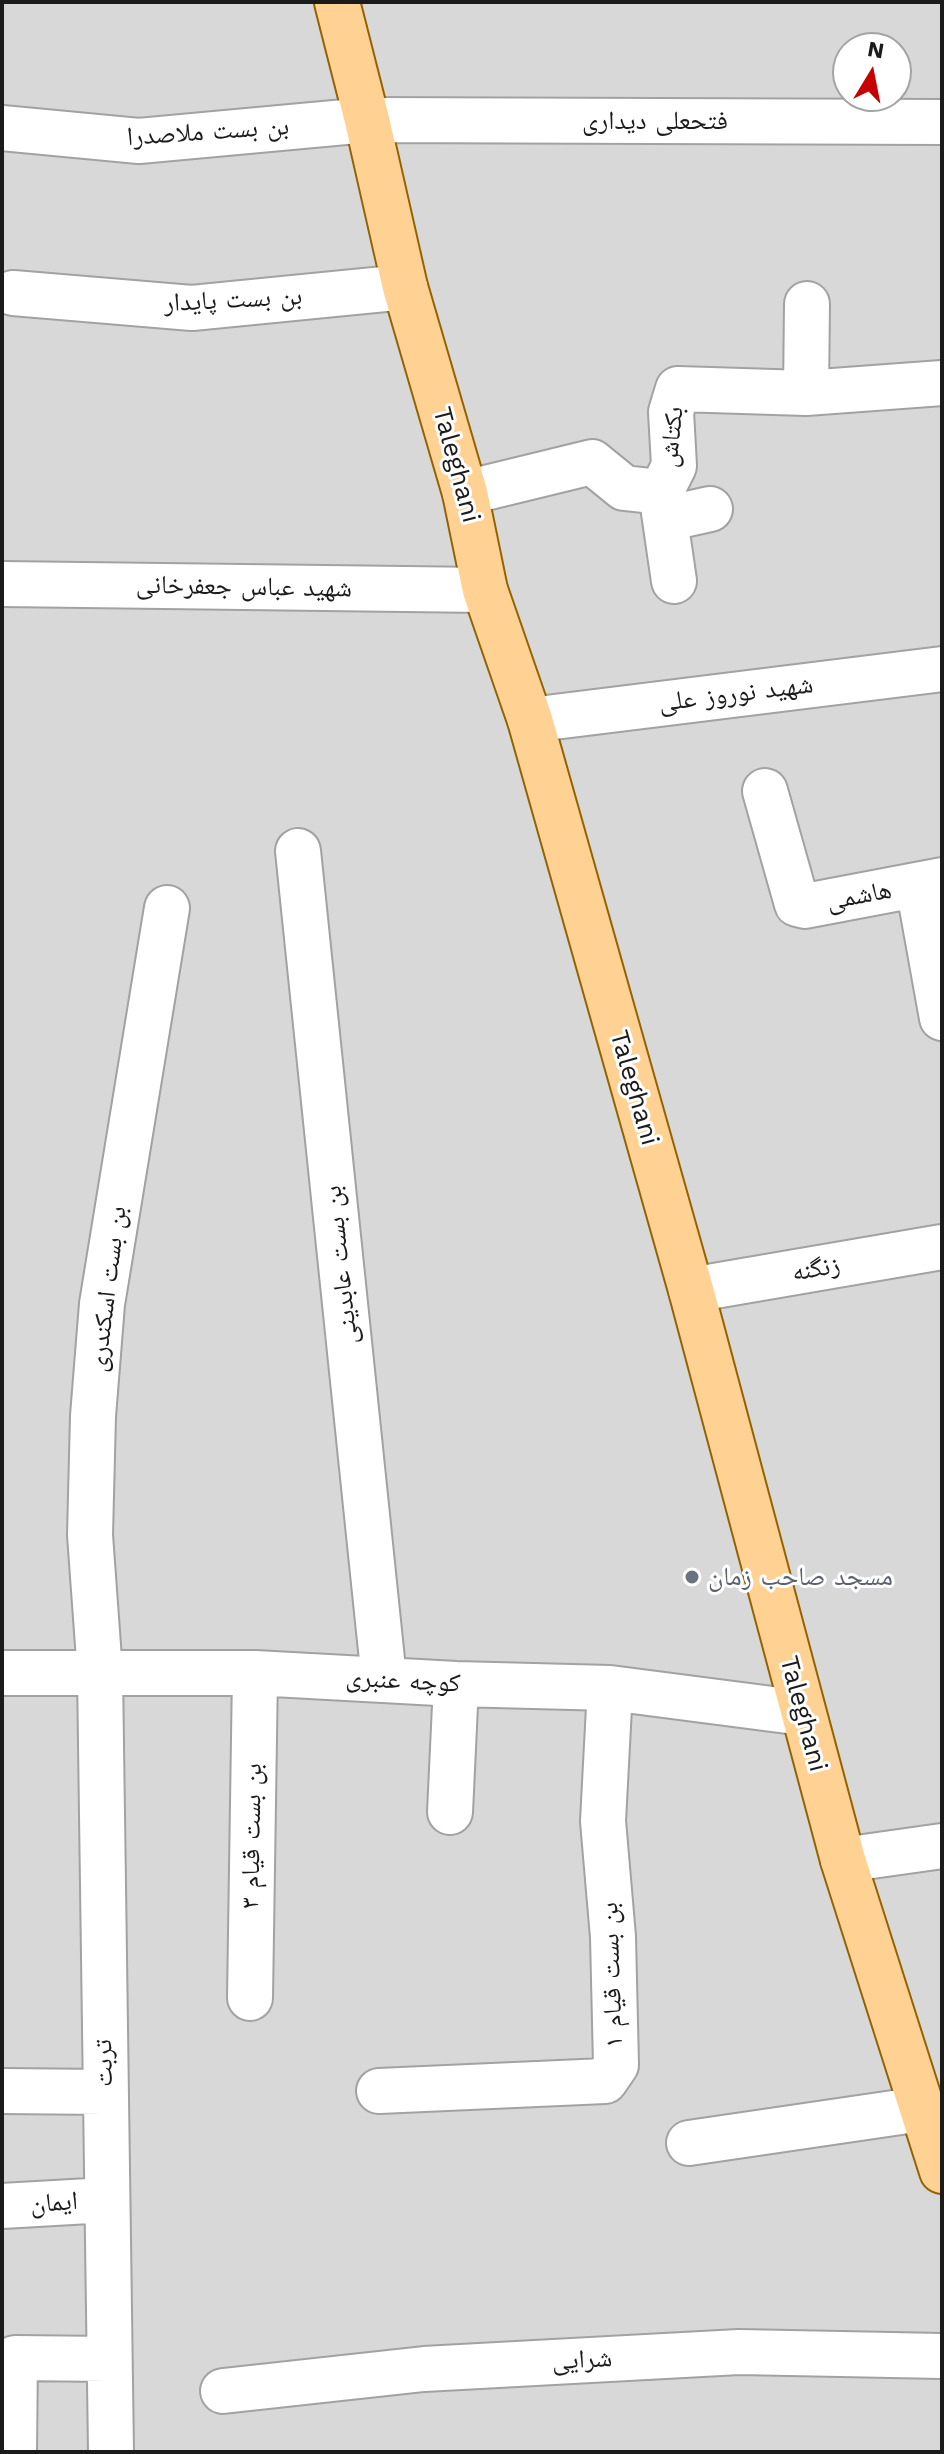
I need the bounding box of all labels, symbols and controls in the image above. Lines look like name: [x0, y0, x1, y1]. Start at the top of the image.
north arrow: [832, 32, 912, 112]
text: N: [866, 36, 886, 64]
street label: فتحعلی دیداری: [582, 105, 728, 137]
street label: بن بست ملاصدرا: [126, 111, 290, 153]
street label: بن بست پایدار: [163, 281, 303, 319]
street label: Taleghani: [426, 404, 486, 526]
street label: بکتاش: [653, 405, 691, 469]
street label: شهید عباس جعفرخانی: [136, 570, 352, 604]
street label: شهید نوروز علی: [657, 669, 815, 719]
street label: هاشمی: [824, 874, 894, 918]
street label: Taleghani: [603, 1027, 665, 1149]
street label: بن بست عابدینی: [317, 1184, 365, 1346]
street label: بن بست اسکندری: [82, 1204, 134, 1374]
street label: زنگنه: [789, 1249, 843, 1289]
place label: مسجد صاحب زمان: [708, 1561, 893, 1593]
marker: مسجد صاحب زمان: [683, 1568, 701, 1586]
street label: Taleghani: [773, 1653, 833, 1775]
street label: کوچه عنبری: [345, 1662, 461, 1700]
street label: بن بست قیام ۳: [235, 1763, 269, 1909]
street label: بن بست قیام ۱: [594, 1902, 630, 2048]
street label: تربت: [88, 2039, 120, 2087]
street label: ایمان: [29, 2186, 79, 2220]
street label: شرایی: [551, 2343, 613, 2377]

